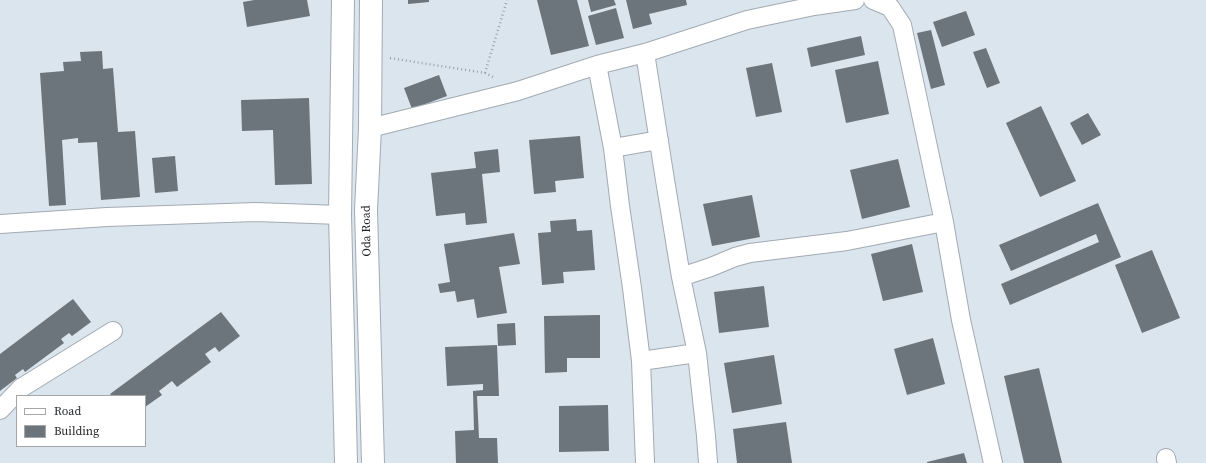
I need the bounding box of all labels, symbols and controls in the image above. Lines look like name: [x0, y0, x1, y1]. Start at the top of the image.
street label: Oda Road: [359, 205, 375, 257]
legend: [16, 395, 146, 447]
text: Road: [54, 403, 81, 419]
text: Building: [54, 423, 99, 439]

